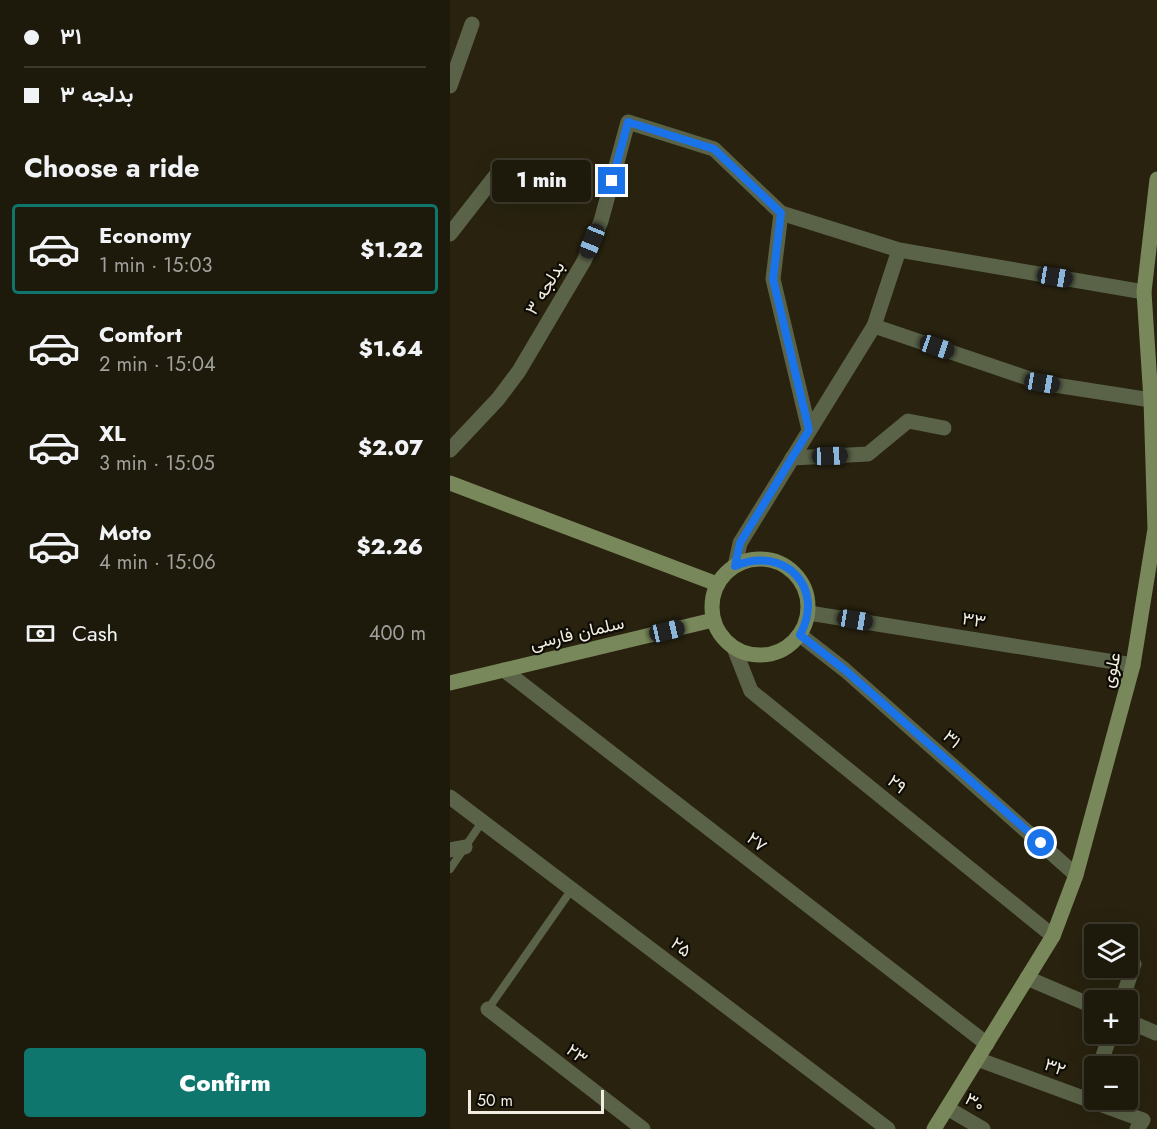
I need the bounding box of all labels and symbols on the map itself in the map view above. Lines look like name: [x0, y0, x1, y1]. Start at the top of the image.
callout: 1 min: [492, 160, 591, 202]
route end: [598, 167, 625, 194]
car: [577, 221, 607, 261]
street label: بدلجه ۳: [519, 256, 571, 320]
car: [1036, 265, 1074, 289]
car: [917, 333, 957, 361]
car: [1023, 371, 1061, 395]
car: [812, 446, 848, 466]
street label: ۳۳: [960, 605, 988, 635]
car: [836, 608, 874, 632]
street label: سلمان فارسی: [527, 610, 627, 656]
car: [647, 618, 687, 644]
street label: علوی: [1094, 650, 1128, 690]
street label: ۳۱: [937, 724, 967, 754]
street label: ۲۹: [882, 768, 912, 800]
street label: ۲۷: [741, 826, 773, 858]
route start: [1027, 829, 1054, 856]
street label: ۲۵: [665, 931, 697, 963]
street label: ۲۳: [561, 1037, 593, 1071]
street label: ۳۲: [1041, 1051, 1069, 1083]
street label: ۳۰: [960, 1086, 990, 1118]
scale bar: [468, 1087, 604, 1114]

